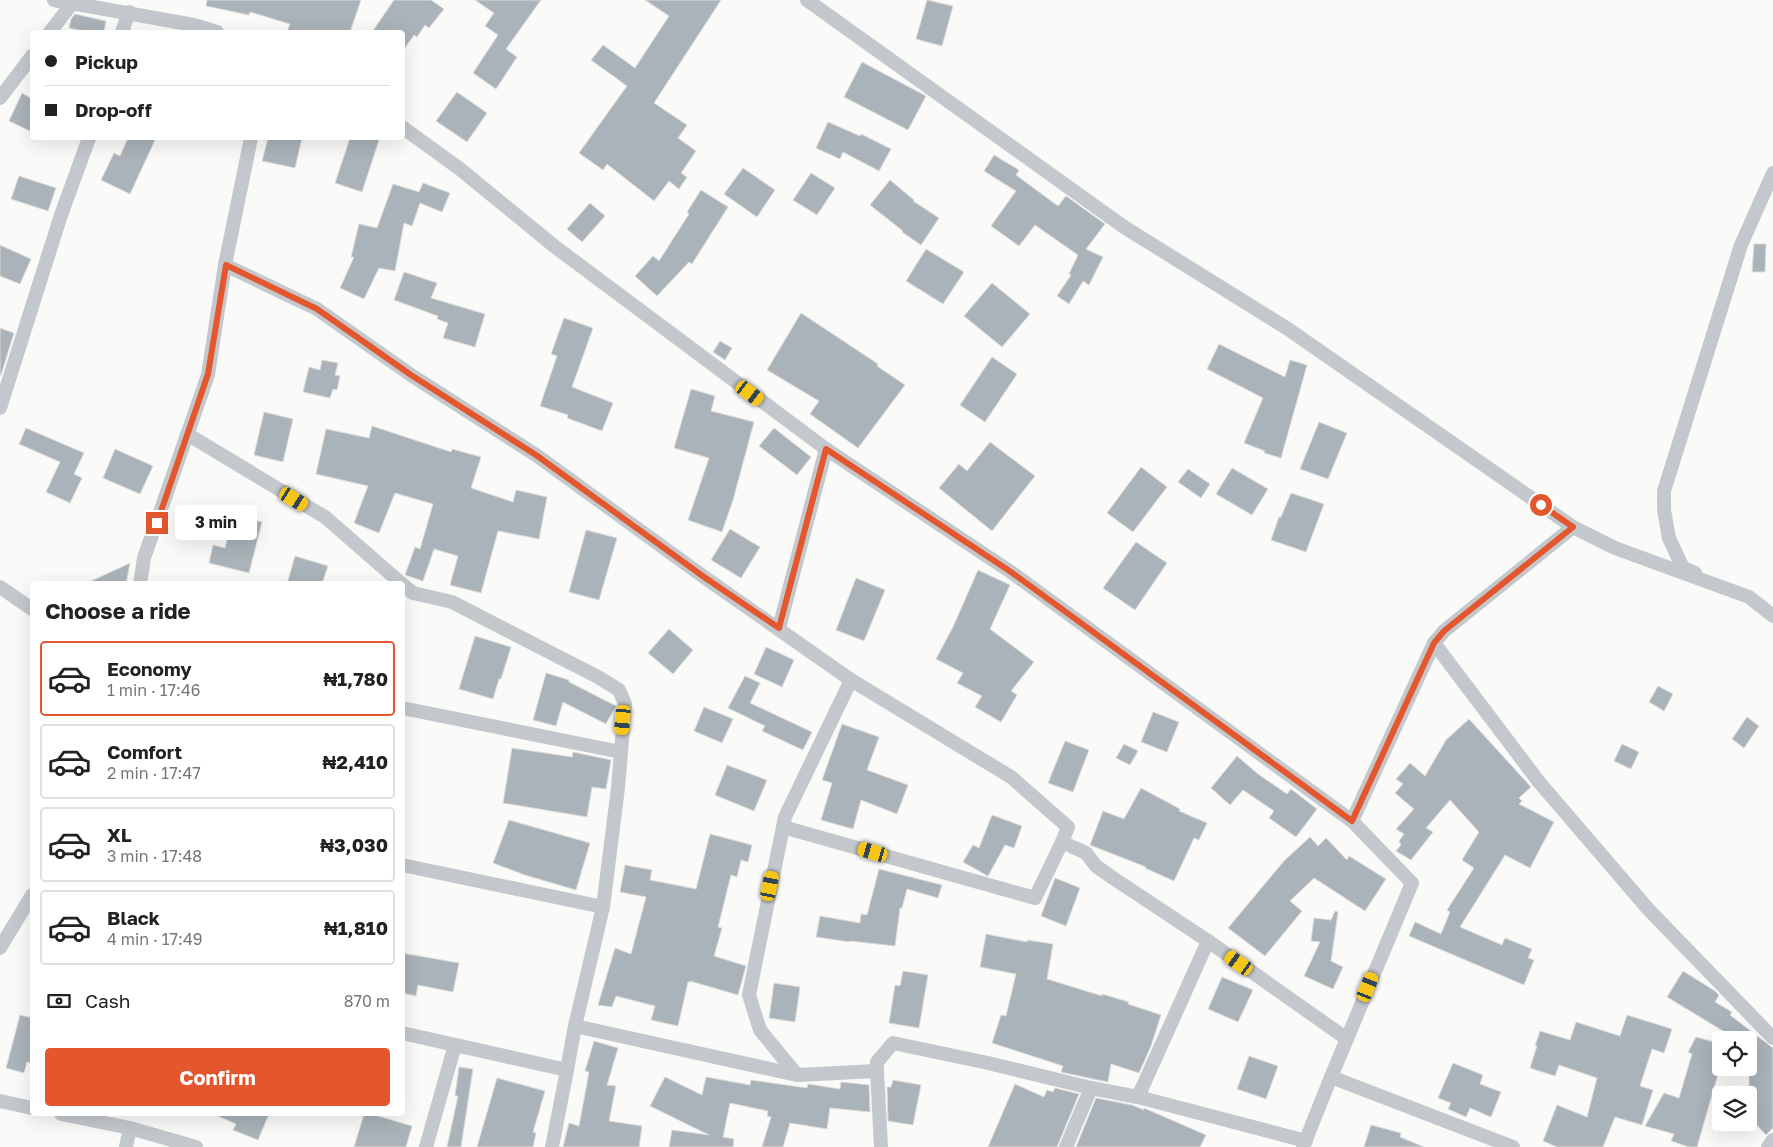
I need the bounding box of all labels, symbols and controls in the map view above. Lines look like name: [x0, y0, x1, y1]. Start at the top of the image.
text: Pickup: [75, 50, 138, 73]
text: Drop-off: [75, 98, 152, 121]
car: [733, 378, 766, 408]
car: [277, 485, 310, 513]
route start: [1530, 494, 1552, 516]
callout: 3 min: [174, 506, 257, 540]
route end: [146, 512, 168, 534]
text: 3 min: [195, 512, 237, 532]
text: Choose a ride: [45, 597, 191, 624]
icon: car: [47, 656, 92, 701]
text: Economy: [107, 657, 192, 680]
text: ₦1,780: [324, 667, 388, 690]
text: 1 min · 17:46: [107, 680, 200, 700]
car: [614, 704, 631, 736]
icon: car: [47, 739, 92, 784]
text: Comfort: [107, 740, 182, 763]
text: ₦2,410: [323, 750, 388, 773]
text: 2 min · 17:47: [107, 763, 201, 783]
icon: car: [47, 822, 92, 867]
text: XL: [107, 823, 132, 846]
text: ₦3,030: [320, 833, 388, 856]
car: [856, 841, 889, 863]
text: 3 min · 17:48: [107, 846, 202, 866]
car: [759, 870, 780, 902]
icon: car: [47, 905, 92, 950]
text: Black: [107, 906, 160, 929]
text: ₦1,810: [324, 916, 388, 939]
text: 4 min · 17:49: [107, 929, 202, 949]
car: [1222, 948, 1255, 978]
car: [1355, 970, 1380, 1004]
icon: cash: [45, 987, 73, 1015]
text: Cash: [85, 989, 130, 1012]
text: 870 m: [344, 991, 390, 1011]
map controls: [1712, 1031, 1757, 1131]
button: locate: [1712, 1031, 1757, 1076]
button: Confirm: [45, 1048, 390, 1106]
button: layers: [1712, 1086, 1757, 1131]

